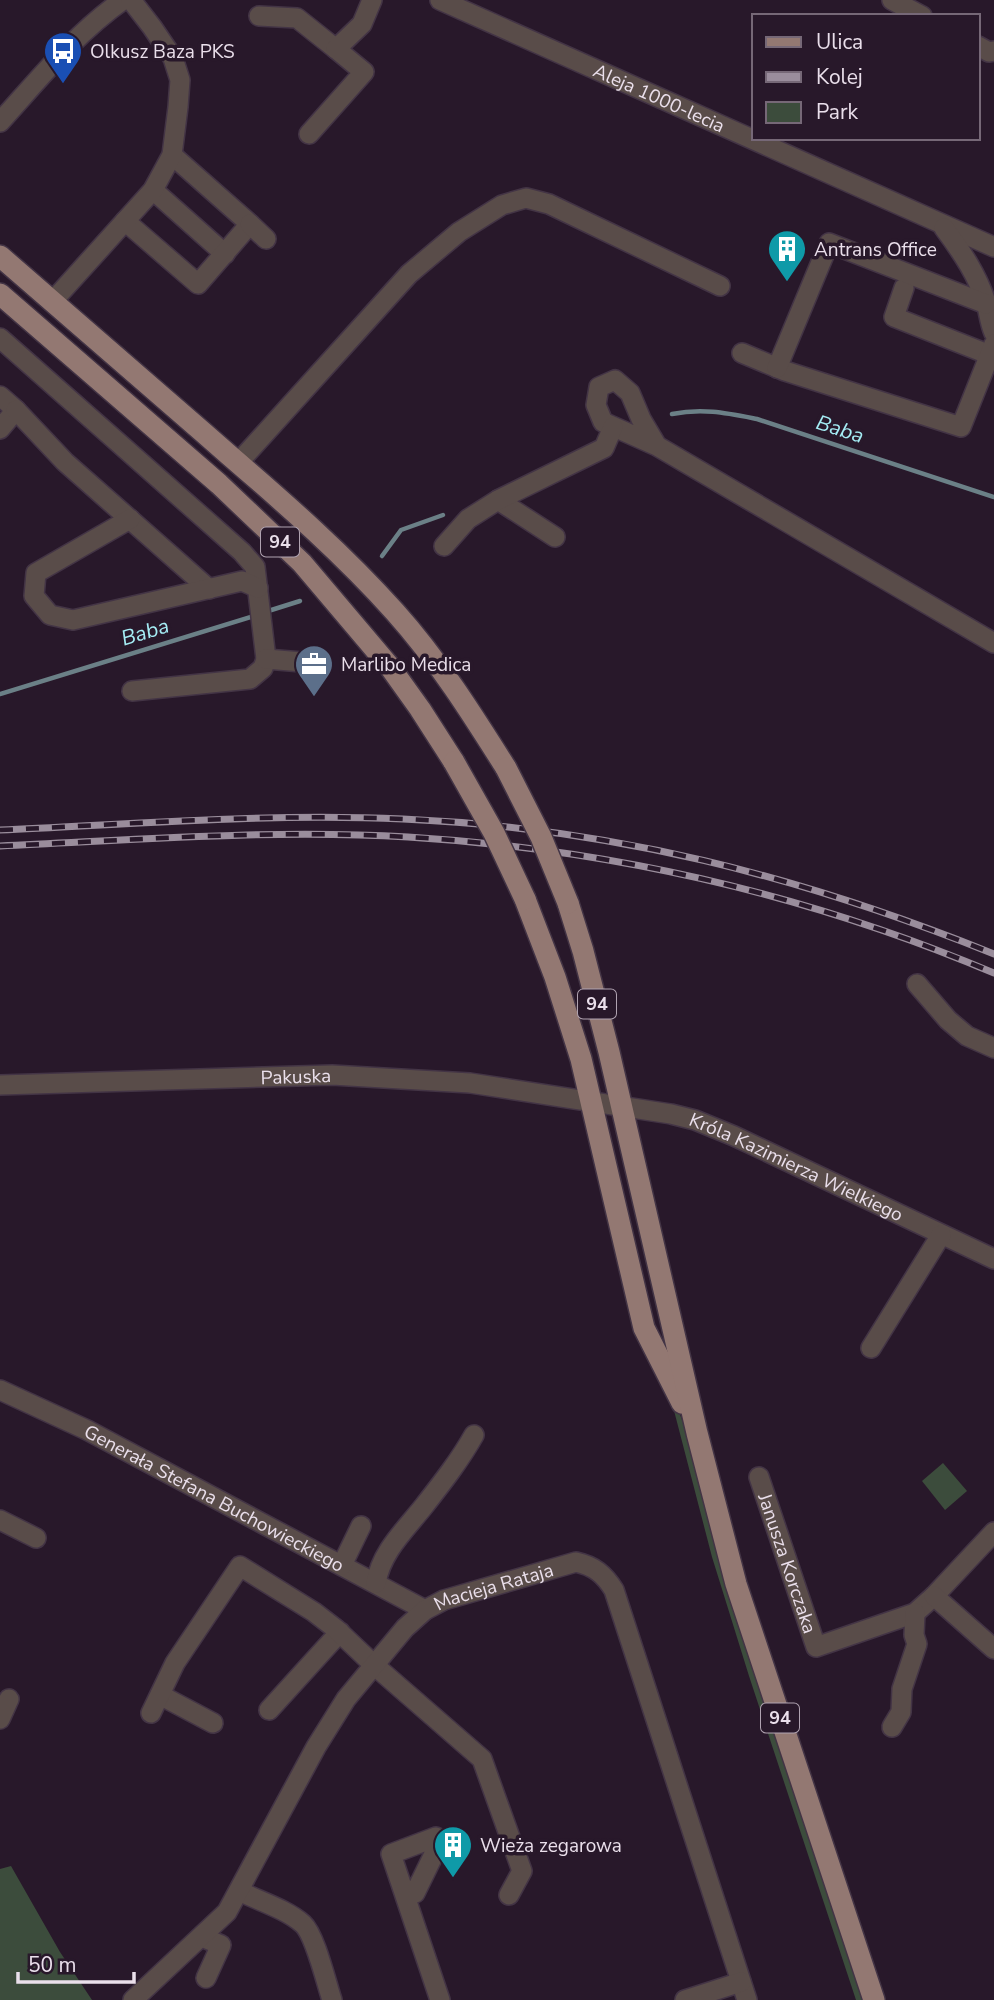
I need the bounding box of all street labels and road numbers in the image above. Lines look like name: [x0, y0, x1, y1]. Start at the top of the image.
street label: Aleja 1000-lecia: [589, 58, 729, 139]
road number: 94: [261, 528, 299, 556]
road number: 94: [578, 989, 616, 1018]
street label: Pakuska: [260, 1063, 332, 1091]
street label: Króla Kazimierza Wielkiego: [685, 1107, 907, 1228]
street label: Generała Stefana Buchowieckiego: [79, 1419, 349, 1579]
street label: Janusza Korczaka: [751, 1489, 823, 1637]
street label: Macieja Rataja: [429, 1557, 557, 1617]
road number: 94: [761, 1703, 799, 1732]

